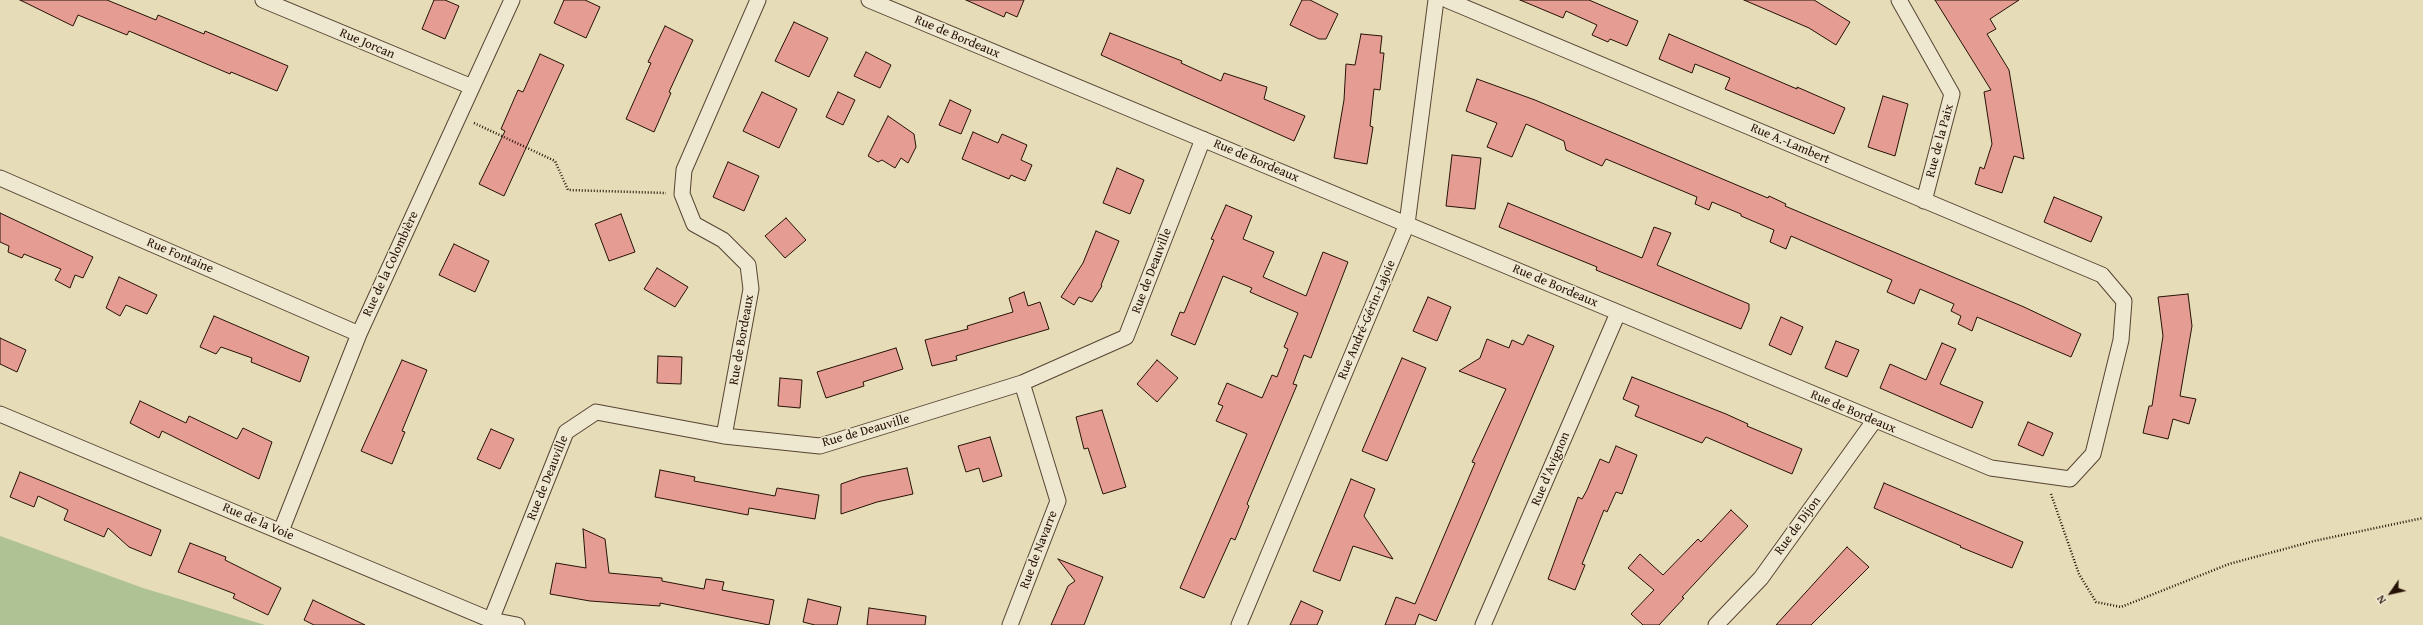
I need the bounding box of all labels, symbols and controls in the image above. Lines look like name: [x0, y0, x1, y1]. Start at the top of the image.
street label: Rue de Bordeaux: [912, 12, 1002, 62]
street label: Rue Jorcan: [337, 25, 397, 63]
street label: Rue de la Paix: [1923, 103, 1957, 179]
street label: Rue A.-Lambert: [1748, 120, 1832, 168]
street label: Rue de Bordeaux: [1211, 136, 1301, 186]
street label: Rue de la Colombière: [360, 209, 422, 319]
street label: Rue de Deauville: [1129, 226, 1175, 316]
street label: Rue Fontaine: [144, 235, 216, 277]
street label: Rue André-Gérin-Lajoie: [1335, 258, 1399, 382]
street label: Rue de Bordeaux: [1510, 261, 1600, 311]
street label: Rue de Bordeaux: [726, 294, 758, 386]
street label: Rue de Bordeaux: [1808, 387, 1898, 437]
street label: Rue de Deauville: [821, 411, 911, 451]
street label: Rue d'Avignon: [1528, 430, 1574, 508]
street label: Rue de Deauville: [524, 433, 572, 523]
street label: Rue de Dijon: [1772, 494, 1824, 558]
street label: Rue de la Voie: [220, 500, 296, 544]
street label: Rue de Navarre: [1017, 509, 1061, 591]
north arrow: [2371, 573, 2411, 613]
text: N: [2372, 592, 2390, 607]

